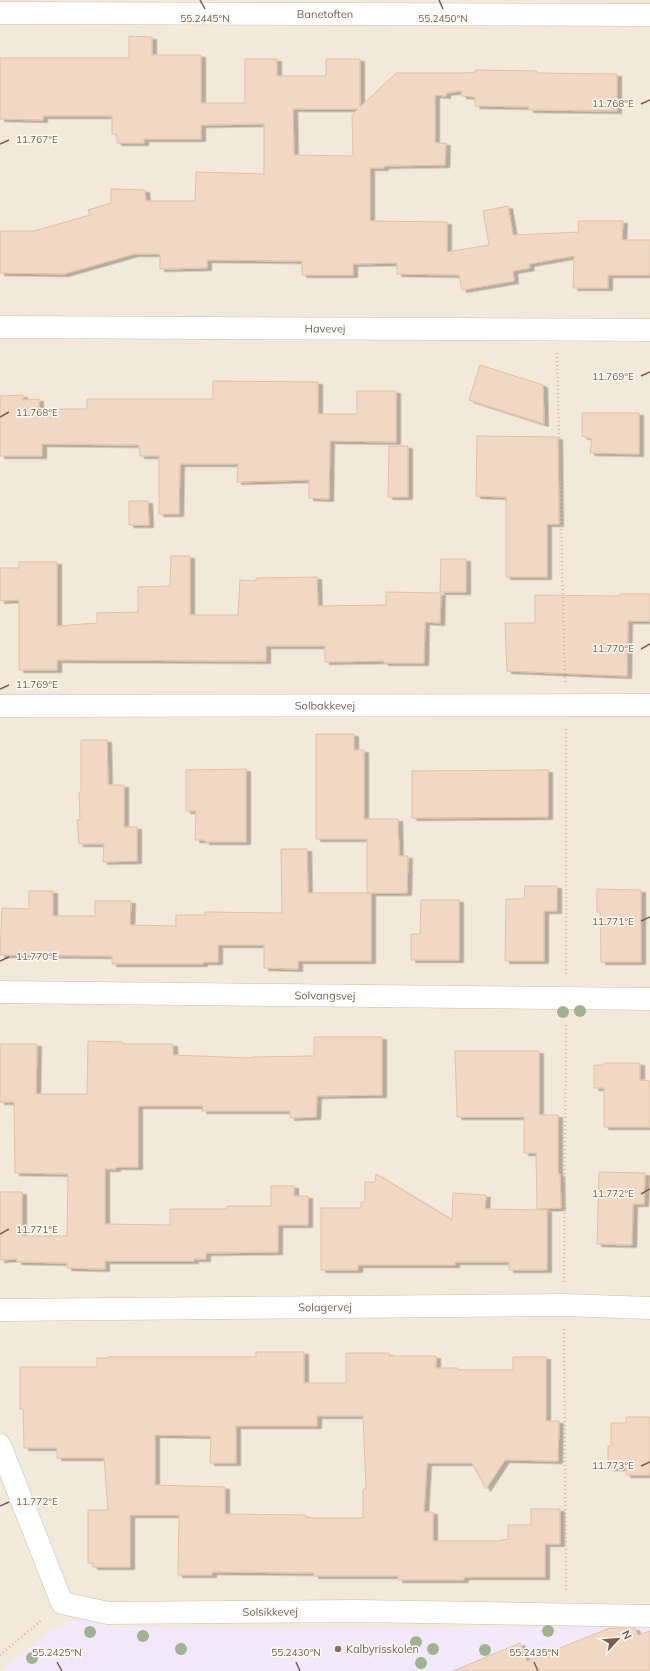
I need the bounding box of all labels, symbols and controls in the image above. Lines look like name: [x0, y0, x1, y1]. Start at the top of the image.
street label: Banetoften: [297, 7, 353, 21]
text: 55.2445°N: [180, 12, 230, 25]
text: 55.2450°N: [418, 12, 468, 25]
text: 11.768°E: [592, 97, 634, 110]
text: 11.767°E: [16, 133, 58, 146]
street label: Havevej: [304, 321, 346, 336]
text: 11.769°E: [592, 370, 634, 383]
text: 11.768°E: [16, 406, 58, 419]
text: 11.770°E: [592, 642, 634, 655]
text: 11.769°E: [16, 678, 58, 691]
street label: Solbakkevej: [295, 698, 355, 713]
text: 11.771°E: [592, 915, 634, 928]
text: 11.770°E: [16, 950, 58, 963]
street label: Solvangsvej: [294, 988, 356, 1003]
text: 11.772°E: [592, 1187, 634, 1200]
text: 11.771°E: [16, 1223, 58, 1236]
street label: Solagervej: [298, 1300, 352, 1314]
text: 11.773°E: [592, 1459, 634, 1472]
text: 11.772°E: [16, 1495, 58, 1508]
street label: Solsikkevej: [242, 1604, 298, 1619]
north arrow: [598, 1619, 638, 1659]
text: N: [619, 1628, 635, 1641]
place label: Kalbyrisskolen: [346, 1642, 419, 1656]
marker: Kalbyrisskolen: [333, 1644, 343, 1654]
text: 55.2425°N: [32, 1646, 82, 1659]
text: 55.2430°N: [271, 1646, 321, 1659]
text: 55.2435°N: [509, 1646, 559, 1659]

